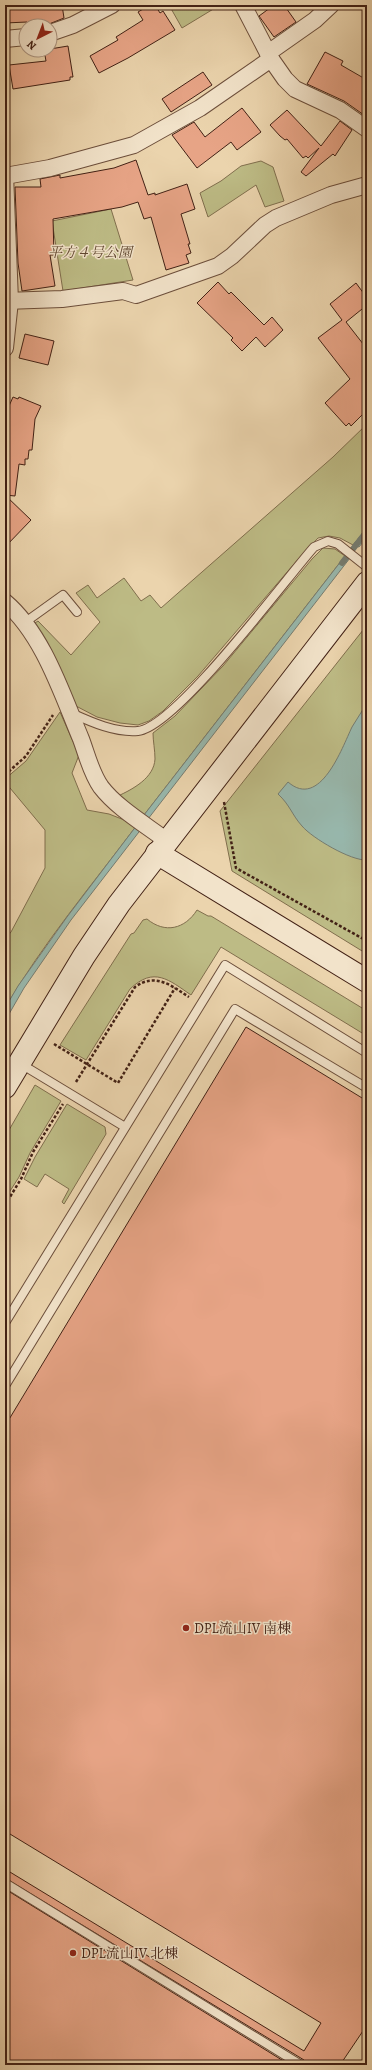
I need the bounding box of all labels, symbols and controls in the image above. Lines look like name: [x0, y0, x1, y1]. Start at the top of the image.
north arrow: [18, 18, 58, 58]
text: N: [24, 37, 40, 53]
park label: 平方４号公園: [48, 243, 134, 262]
place label: DPL流山IV 南棟: [194, 1619, 291, 1638]
marker: DPL流山IV 南棟: [181, 1623, 191, 1633]
place label: DPL流山IV 北棟: [81, 1944, 178, 1963]
marker: DPL流山IV 北棟: [68, 1948, 78, 1958]

